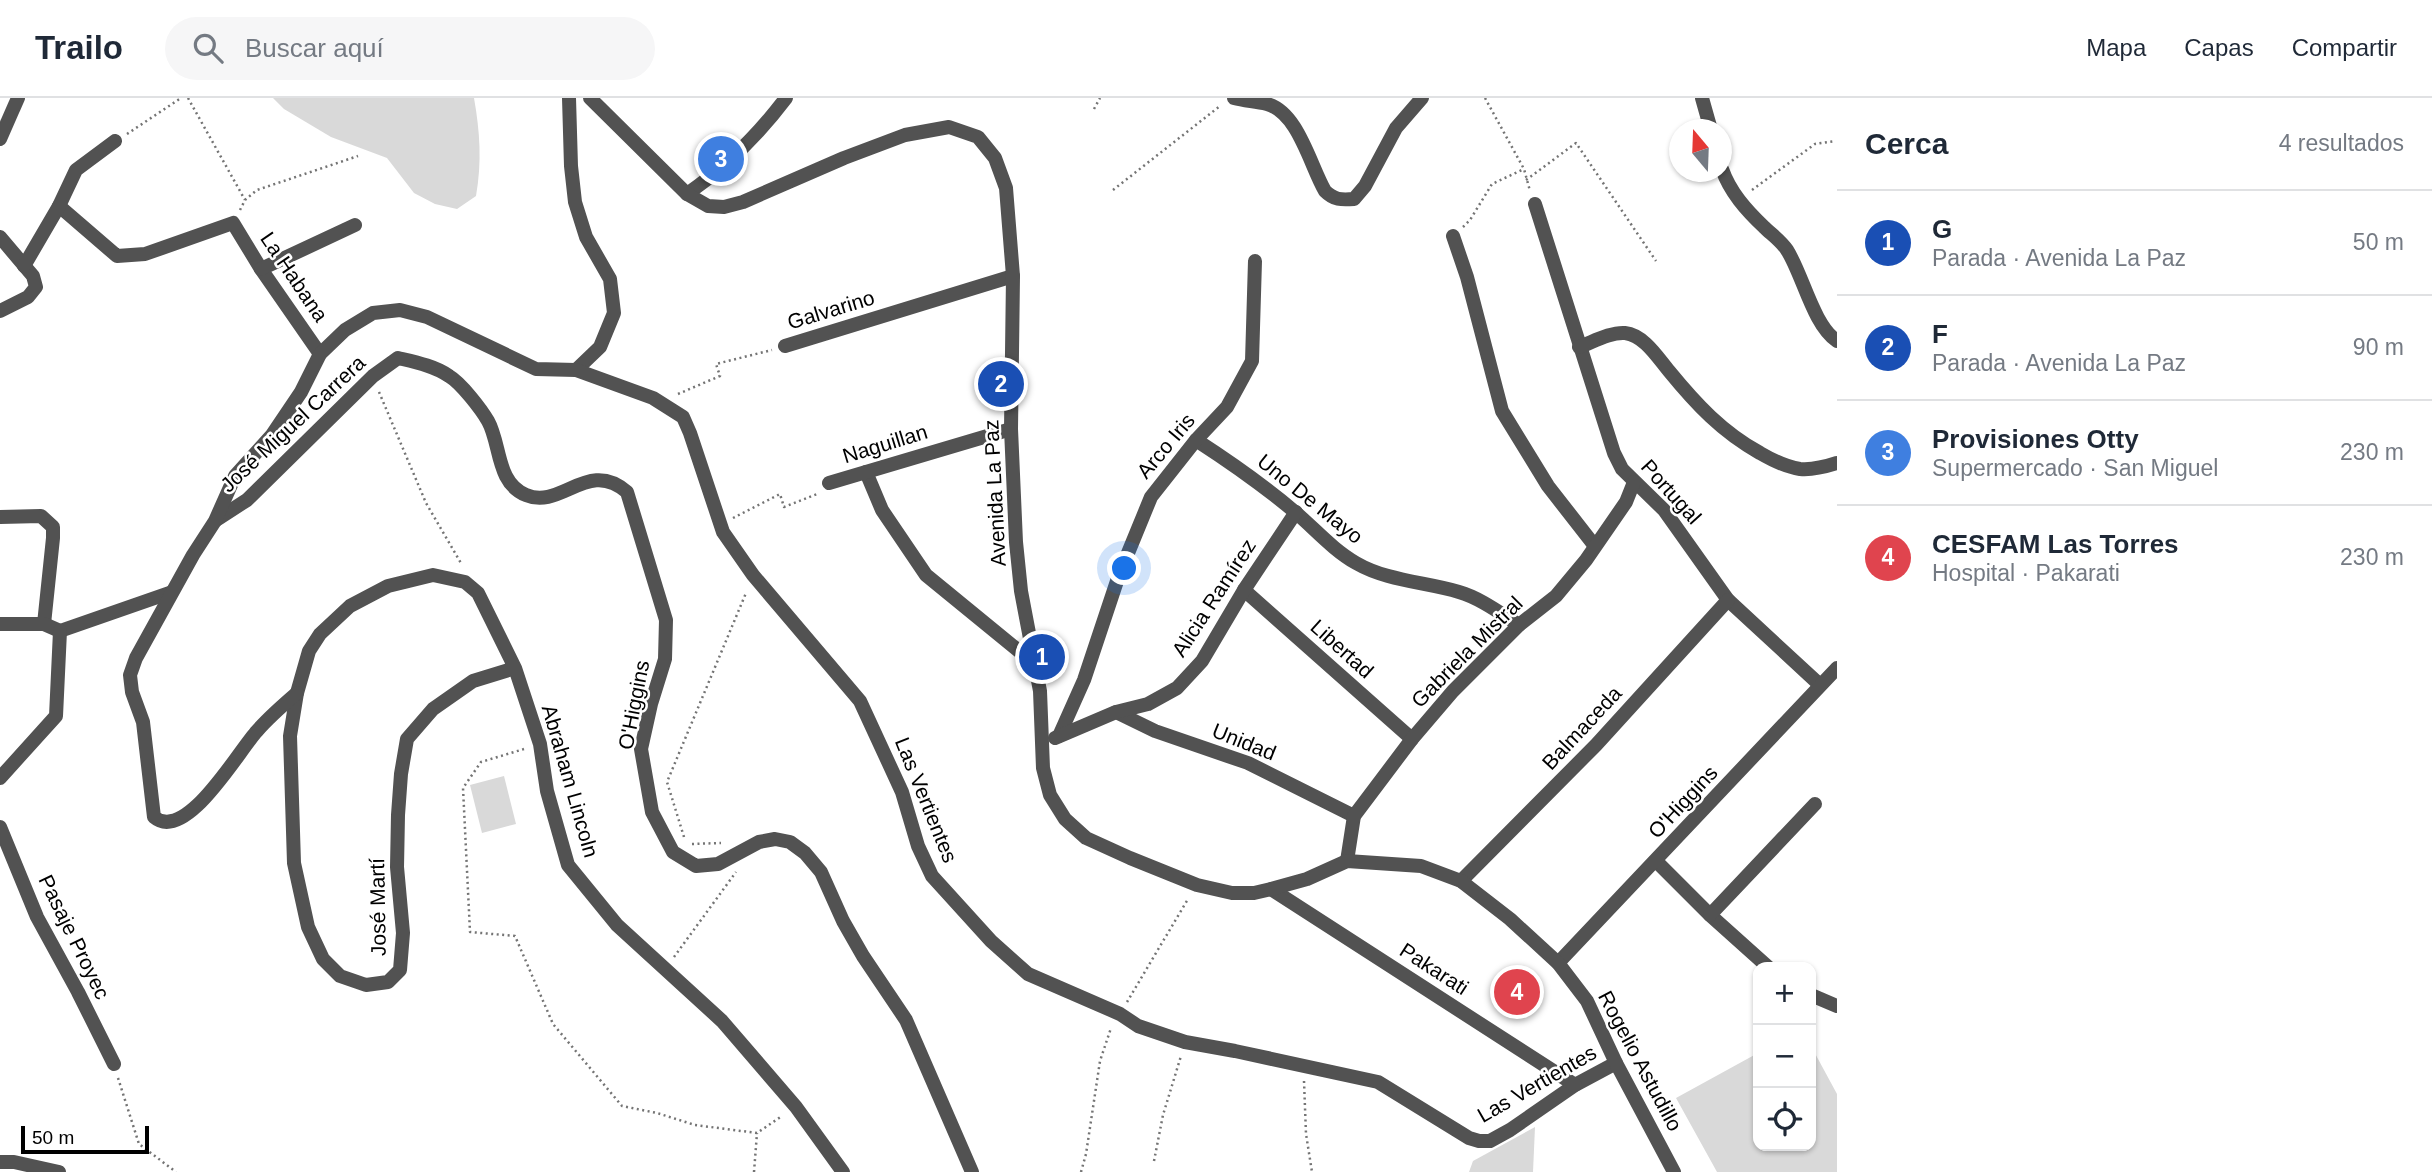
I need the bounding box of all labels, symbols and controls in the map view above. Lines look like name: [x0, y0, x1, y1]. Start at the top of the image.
search box: [165, 17, 655, 80]
text: Trailo: [35, 29, 123, 66]
icon: search: [189, 29, 227, 67]
text: Buscar aquí: [245, 33, 384, 63]
text: Mapa: [2086, 34, 2146, 61]
text: Capas: [2184, 34, 2254, 61]
text: Compartir: [2292, 34, 2397, 61]
north arrow: [1669, 119, 1732, 182]
text: Cerca: [1865, 127, 1948, 160]
text: 4 resultados: [2279, 130, 2404, 156]
pin: 3: [698, 133, 744, 185]
text: G: [1932, 214, 1952, 244]
street label: La Habana: [256, 228, 333, 326]
text: 1: [1882, 229, 1894, 255]
text: 50 m: [2353, 229, 2404, 255]
text: Parada · Avenida La Paz: [1932, 245, 2186, 271]
street label: Galvarino: [785, 285, 877, 334]
text: F: [1932, 319, 1948, 349]
text: 2: [1882, 334, 1894, 360]
text: 90 m: [2353, 334, 2404, 360]
text: Parada · Avenida La Paz: [1932, 350, 2186, 376]
street label: José Miguel Carrera: [216, 351, 370, 497]
pin: 2: [978, 358, 1024, 410]
street label: Arco Iris: [1132, 409, 1199, 483]
street label: Avenida La Paz: [979, 419, 1010, 567]
street label: Naguillan: [840, 420, 930, 467]
text: Provisiones Otty: [1932, 424, 2139, 454]
text: 3: [1882, 439, 1894, 465]
text: 230 m: [2340, 439, 2404, 465]
street label: Uno De Mayo: [1253, 449, 1367, 548]
street label: Portugal: [1637, 455, 1706, 528]
text: Supermercado · San Miguel: [1932, 455, 2218, 481]
text: CESFAM Las Torres: [1932, 529, 2179, 559]
street label: Alicia Ramírez: [1167, 535, 1260, 661]
text: 4: [1882, 544, 1894, 570]
text: 230 m: [2340, 544, 2404, 570]
your location: [1107, 551, 1141, 585]
text: Hospital · Pakarati: [1932, 560, 2120, 586]
street label: Gabriela Mistral: [1407, 592, 1527, 712]
street label: Libertad: [1306, 615, 1378, 683]
pin: 1: [1019, 631, 1065, 683]
street label: O'Higgins: [614, 658, 653, 751]
street label: Balmaceda: [1537, 681, 1626, 774]
street label: Abraham Lincoln: [538, 702, 603, 860]
street label: Unidad: [1209, 718, 1279, 765]
street label: Las Vertientes: [891, 734, 962, 866]
street label: O'Higgins: [1643, 761, 1722, 843]
street label: José Martí: [365, 858, 390, 956]
street label: Pasaje Proyec: [34, 871, 114, 1003]
street label: Pakarati: [1396, 938, 1473, 999]
map controls: [1753, 962, 1816, 1151]
button: +: [1753, 962, 1816, 1025]
pin: 4: [1494, 966, 1540, 1018]
street label: Rogelio Astudillo: [1594, 987, 1687, 1135]
button: −: [1753, 1025, 1816, 1088]
street label: Las Vertientes: [1473, 1040, 1600, 1127]
button: locate: [1753, 1088, 1816, 1151]
scale bar: [21, 1123, 149, 1155]
text: 50 m: [32, 1127, 74, 1148]

